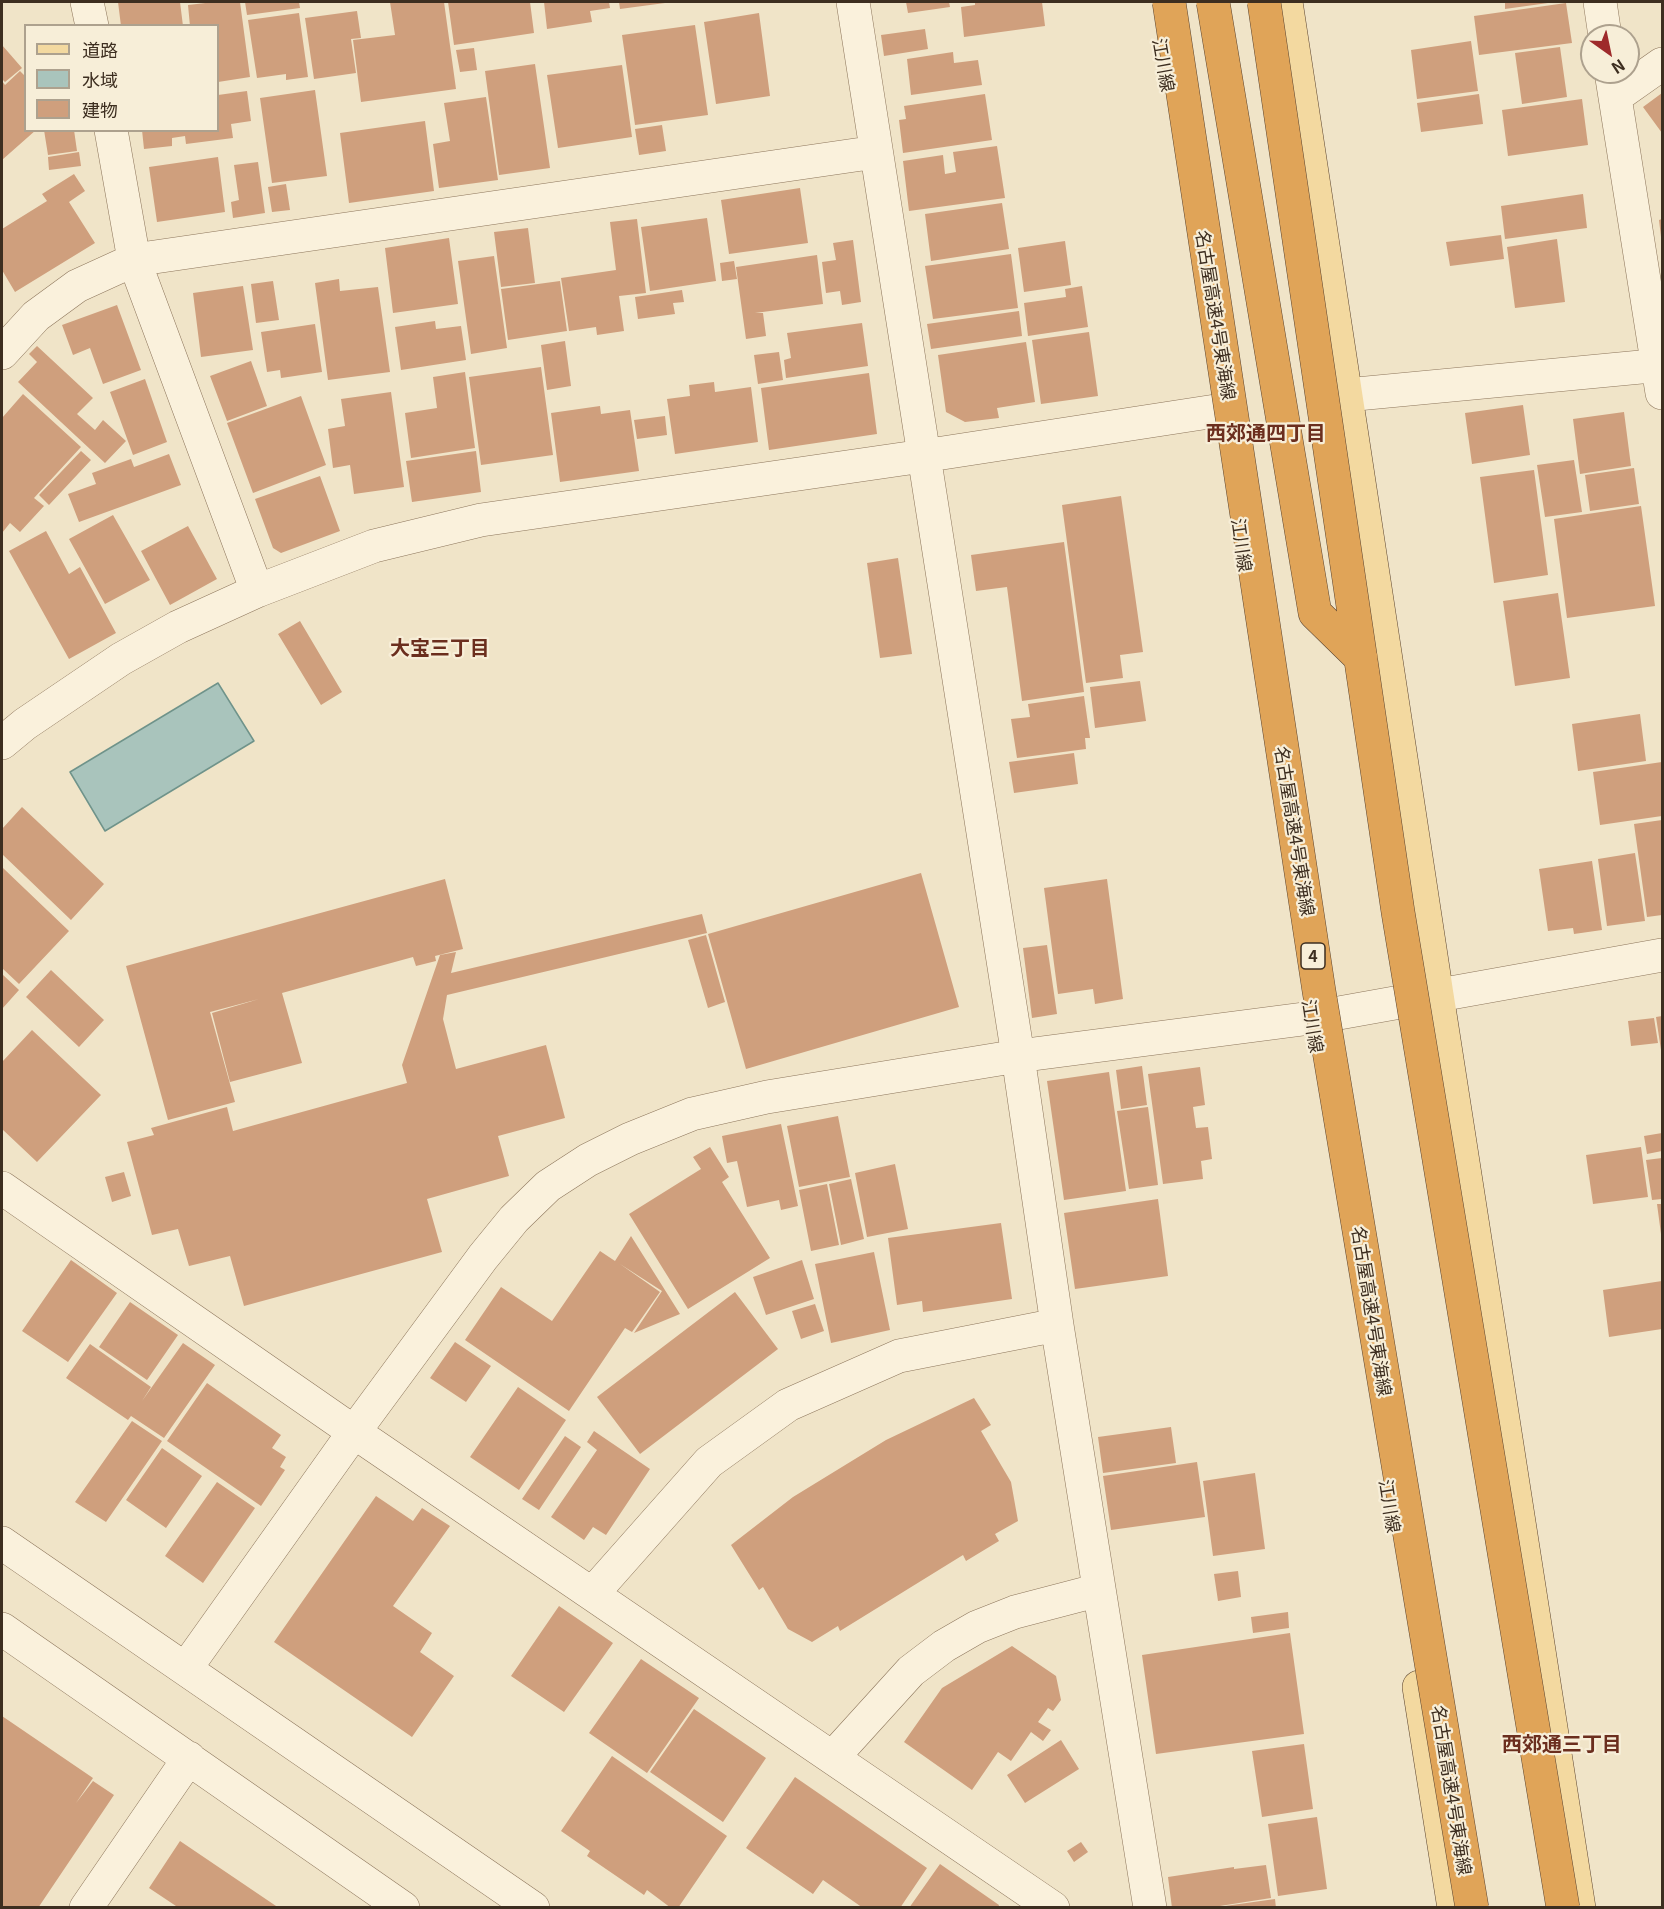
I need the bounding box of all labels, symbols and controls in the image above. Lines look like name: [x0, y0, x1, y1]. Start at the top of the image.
legend: [24, 24, 219, 132]
north arrow: [1580, 24, 1640, 84]
text: 道路: [82, 36, 118, 62]
street label: 江川線: [1149, 37, 1179, 93]
text: N: [1607, 54, 1630, 81]
text: 水域: [82, 66, 118, 92]
text: 建物: [82, 96, 118, 122]
street label: 名古屋高速4号東海線: [1192, 228, 1240, 402]
district label: 西郊通四丁目: [1206, 420, 1326, 444]
street label: 江川線: [1228, 517, 1256, 573]
district label: 大宝三丁目: [390, 635, 490, 659]
street label: 名古屋高速4号東海線: [1271, 744, 1319, 918]
road number: 4: [1301, 943, 1325, 969]
street label: 江川線: [1298, 998, 1328, 1054]
street label: 名古屋高速4号東海線: [1348, 1224, 1396, 1398]
street label: 江川線: [1375, 1478, 1405, 1534]
street label: 名古屋高速4号東海線: [1428, 1703, 1476, 1877]
district label: 西郊通三丁目: [1502, 1731, 1622, 1755]

